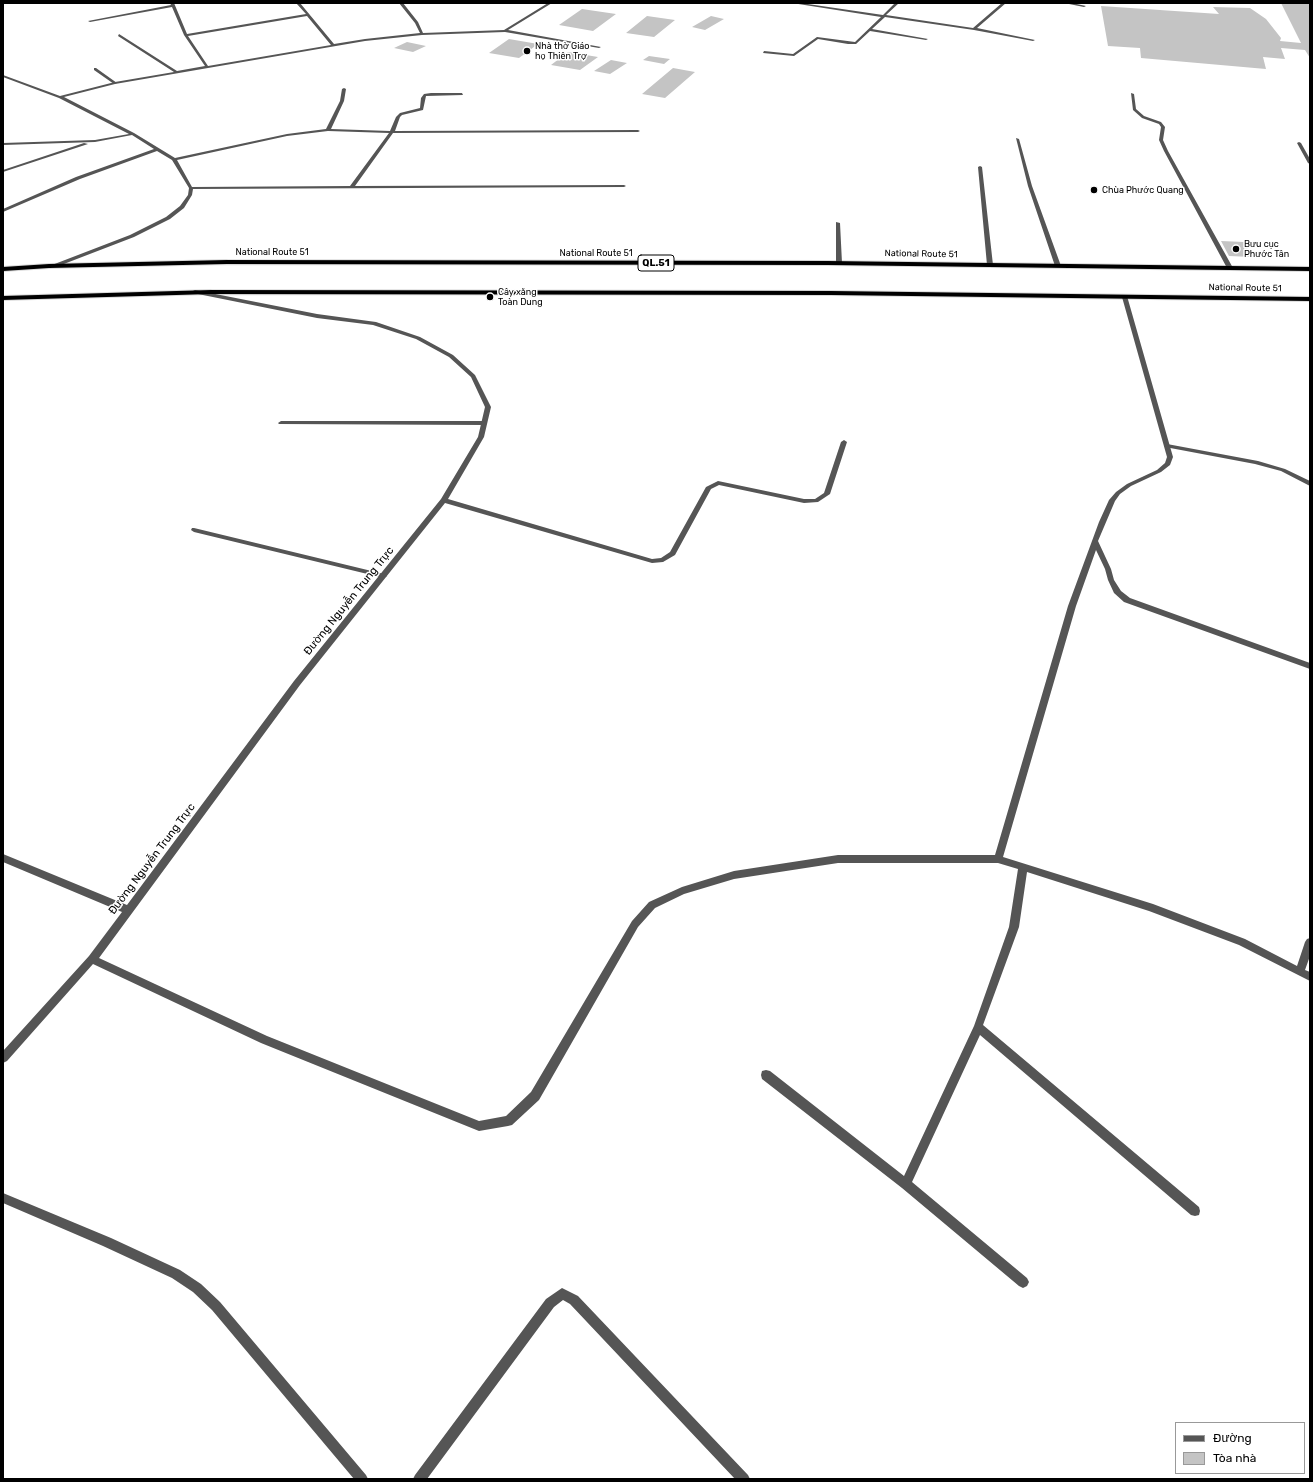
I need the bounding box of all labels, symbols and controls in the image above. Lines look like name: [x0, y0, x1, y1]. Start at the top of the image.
place label: Nhà thờ Giáo họ Thiên Trợ: [535, 41, 589, 62]
marker: Nhà thờ Giáo họ Thiên Trợ: [522, 46, 532, 56]
marker: Chùa Phước Quang: [1089, 185, 1099, 195]
place label: Chùa Phước Quang: [1102, 185, 1184, 195]
place label: Bưu cục Phước Tân: [1244, 239, 1289, 260]
marker: Bưu cục Phước Tân: [1231, 244, 1241, 254]
street label: National Route 51: [235, 247, 309, 257]
street label: National Route 51: [559, 248, 633, 258]
street label: National Route 51: [884, 248, 958, 260]
road number: QL.51: [638, 255, 674, 271]
street label: National Route 51: [1208, 282, 1282, 294]
place label: Cây xăng Toàn Dung: [498, 287, 543, 308]
marker: Cây xăng Toàn Dung: [485, 292, 495, 302]
street label: Đường Nguyễn Trung Trực: [301, 544, 397, 658]
street label: Đường Nguyễn Trung Trực: [106, 801, 198, 917]
legend: [1175, 1422, 1305, 1474]
text: Đường: [1213, 1431, 1252, 1445]
text: Tòa nhà: [1213, 1451, 1256, 1465]

